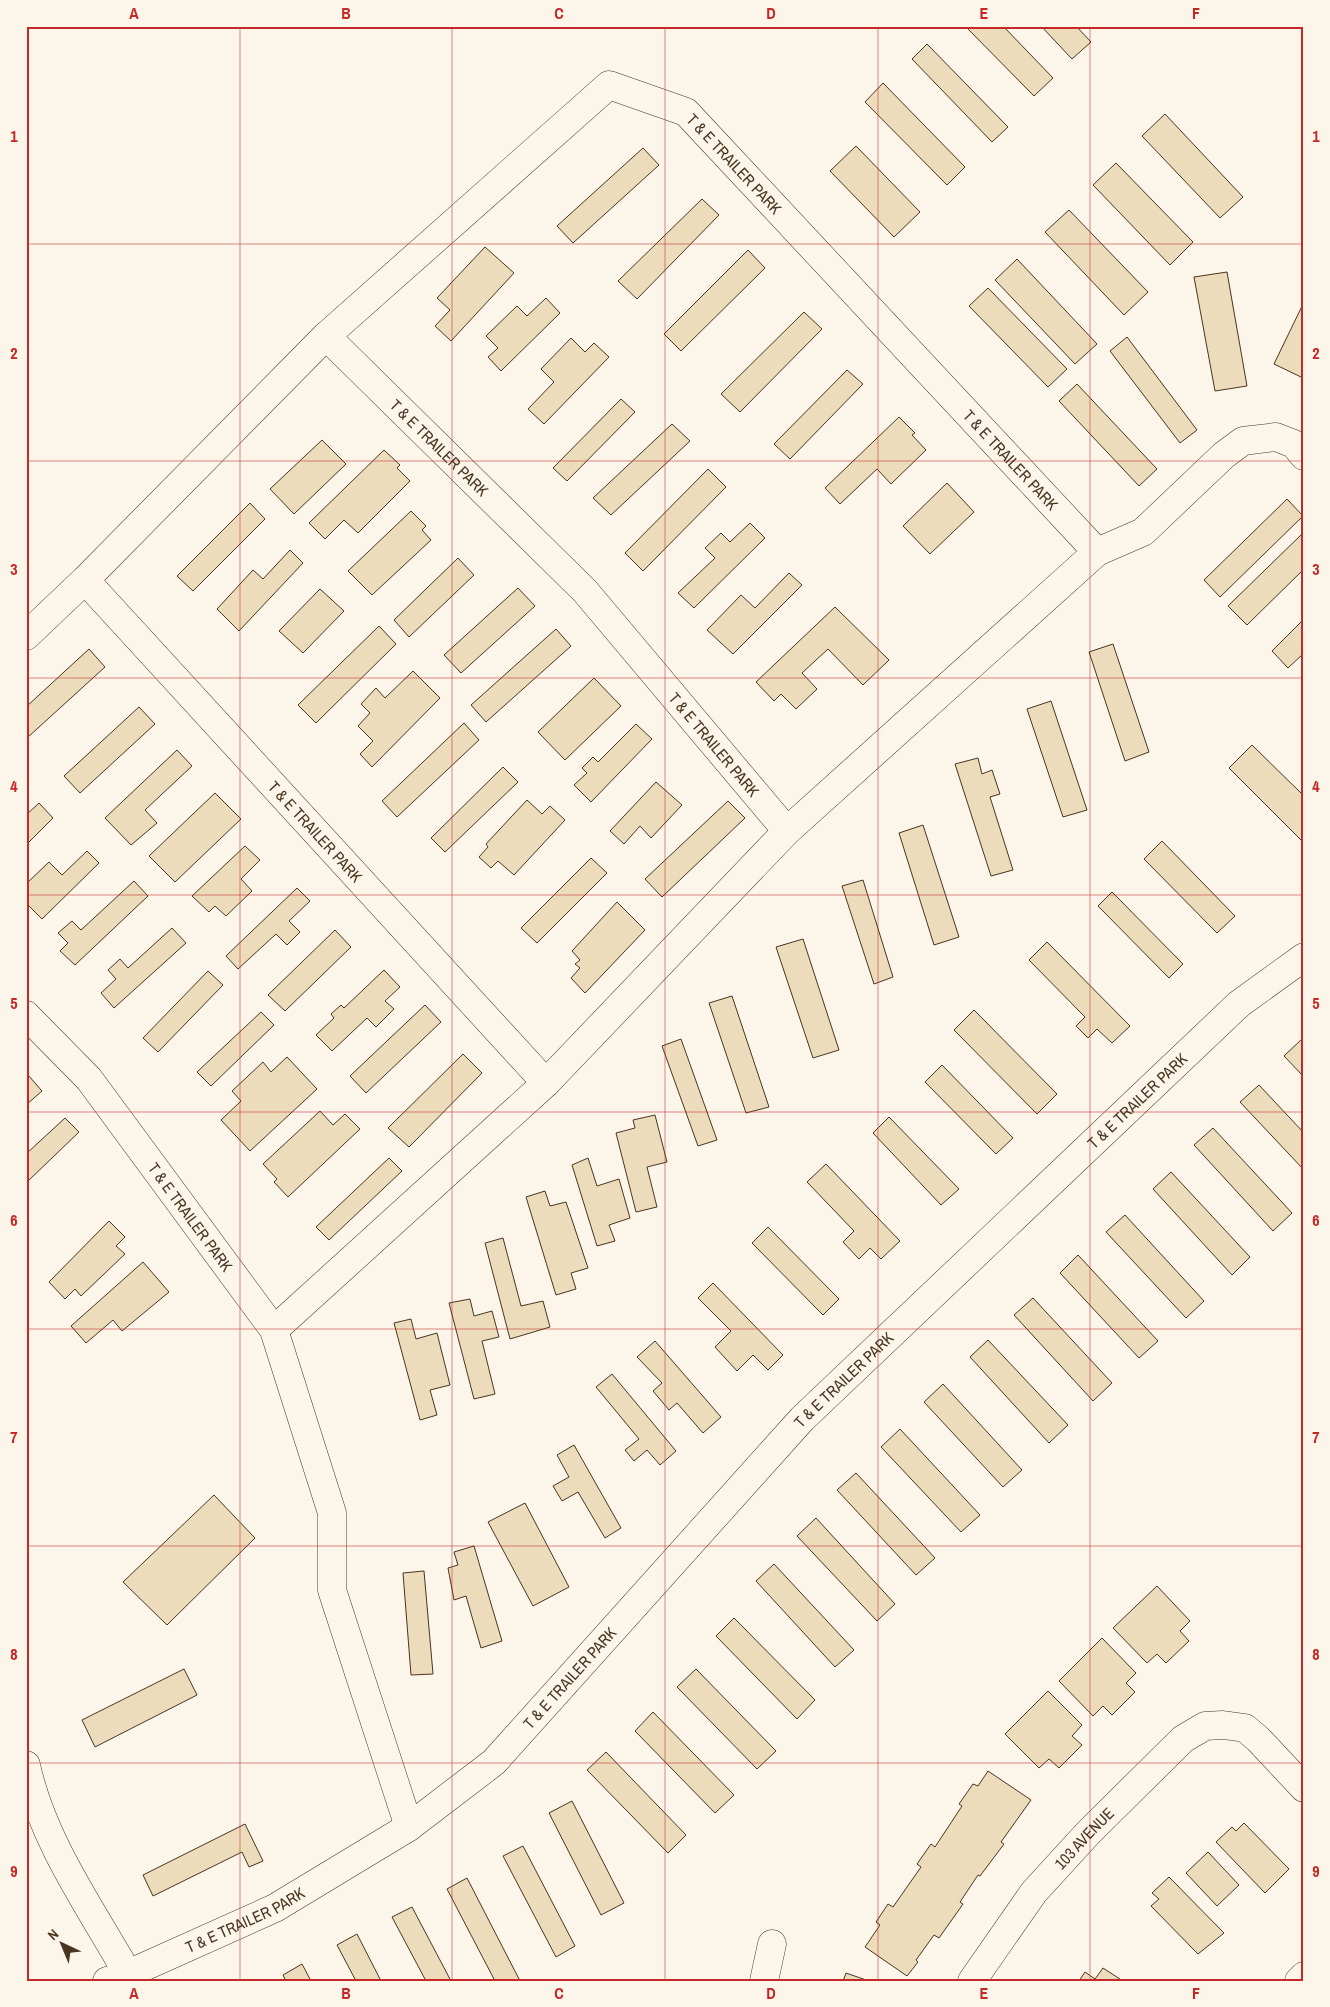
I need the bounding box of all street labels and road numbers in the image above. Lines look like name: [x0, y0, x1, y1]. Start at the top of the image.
street label: T & E TRAILER PARK: [682, 109, 787, 219]
street label: T & E TRAILER PARK: [385, 394, 494, 501]
street label: T & E TRAILER PARK: [958, 405, 1063, 515]
street label: T & E TRAILER PARK: [664, 688, 765, 801]
street label: T & E TRAILER PARK: [263, 776, 368, 887]
street label: T & E TRAILER PARK: [1082, 1048, 1192, 1154]
street label: T & E TRAILER PARK: [143, 1158, 238, 1276]
street label: T & E TRAILER PARK: [789, 1327, 898, 1432]
street label: T & E TRAILER PARK: [518, 1622, 621, 1734]
street label: 103 AVENUE: [1049, 1802, 1119, 1874]
street label: T & E TRAILER PARK: [182, 1882, 309, 1958]

